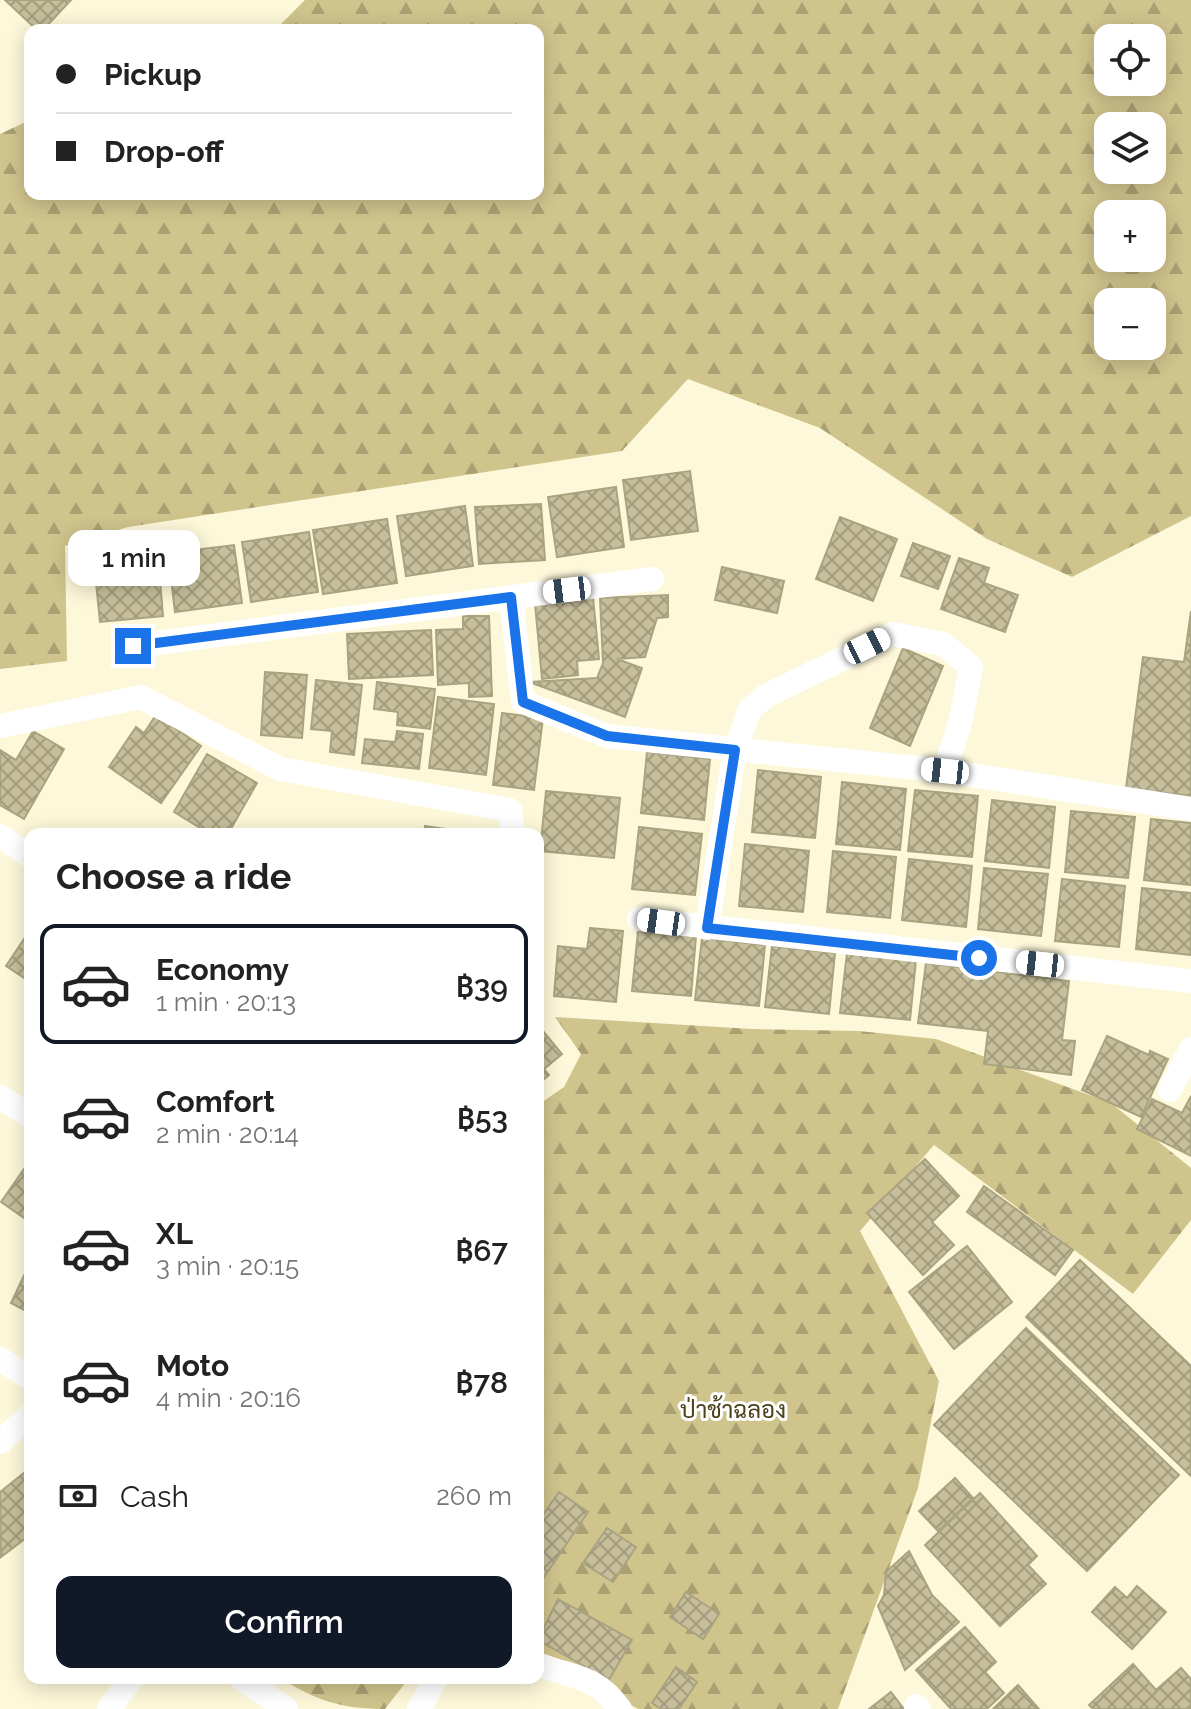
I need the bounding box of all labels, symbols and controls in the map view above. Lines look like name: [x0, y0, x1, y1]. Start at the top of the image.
map controls: [1094, 24, 1166, 360]
button: locate: [1094, 24, 1166, 96]
text: Pickup: [104, 57, 202, 92]
button: layers: [1094, 112, 1166, 184]
text: Drop-off: [104, 134, 224, 169]
button: +: [1094, 200, 1166, 272]
button: −: [1094, 288, 1166, 360]
callout: 1 min: [67, 530, 199, 586]
text: 1 min: [102, 543, 166, 573]
car: [542, 575, 592, 605]
car: [840, 625, 894, 667]
route end: [115, 628, 151, 664]
car: [920, 757, 970, 785]
text: Choose a ride: [56, 855, 291, 897]
car: [636, 907, 686, 937]
route start: [961, 940, 997, 976]
icon: car: [60, 948, 132, 1020]
car: [1015, 950, 1065, 978]
text: Economy: [156, 952, 289, 987]
text: ฿39: [456, 969, 508, 1004]
text: 1 min · 20:13: [156, 987, 296, 1017]
icon: car: [60, 1080, 132, 1152]
text: Comfort: [156, 1084, 275, 1119]
text: ฿53: [457, 1101, 508, 1136]
text: 2 min · 20:14: [156, 1119, 299, 1149]
icon: car: [60, 1212, 132, 1284]
text: XL: [156, 1216, 193, 1251]
text: ฿67: [455, 1233, 508, 1268]
text: 3 min · 20:15: [156, 1251, 299, 1281]
icon: car: [60, 1344, 132, 1416]
text: Moto: [156, 1348, 229, 1383]
text: ฿78: [456, 1365, 508, 1400]
text: 4 min · 20:16: [156, 1383, 301, 1413]
park label: ป่าช้าฉลอง: [680, 1395, 786, 1424]
icon: cash: [56, 1474, 100, 1518]
text: Cash: [120, 1479, 189, 1514]
text: 260 m: [436, 1481, 512, 1511]
button: Confirm: [56, 1576, 512, 1668]

